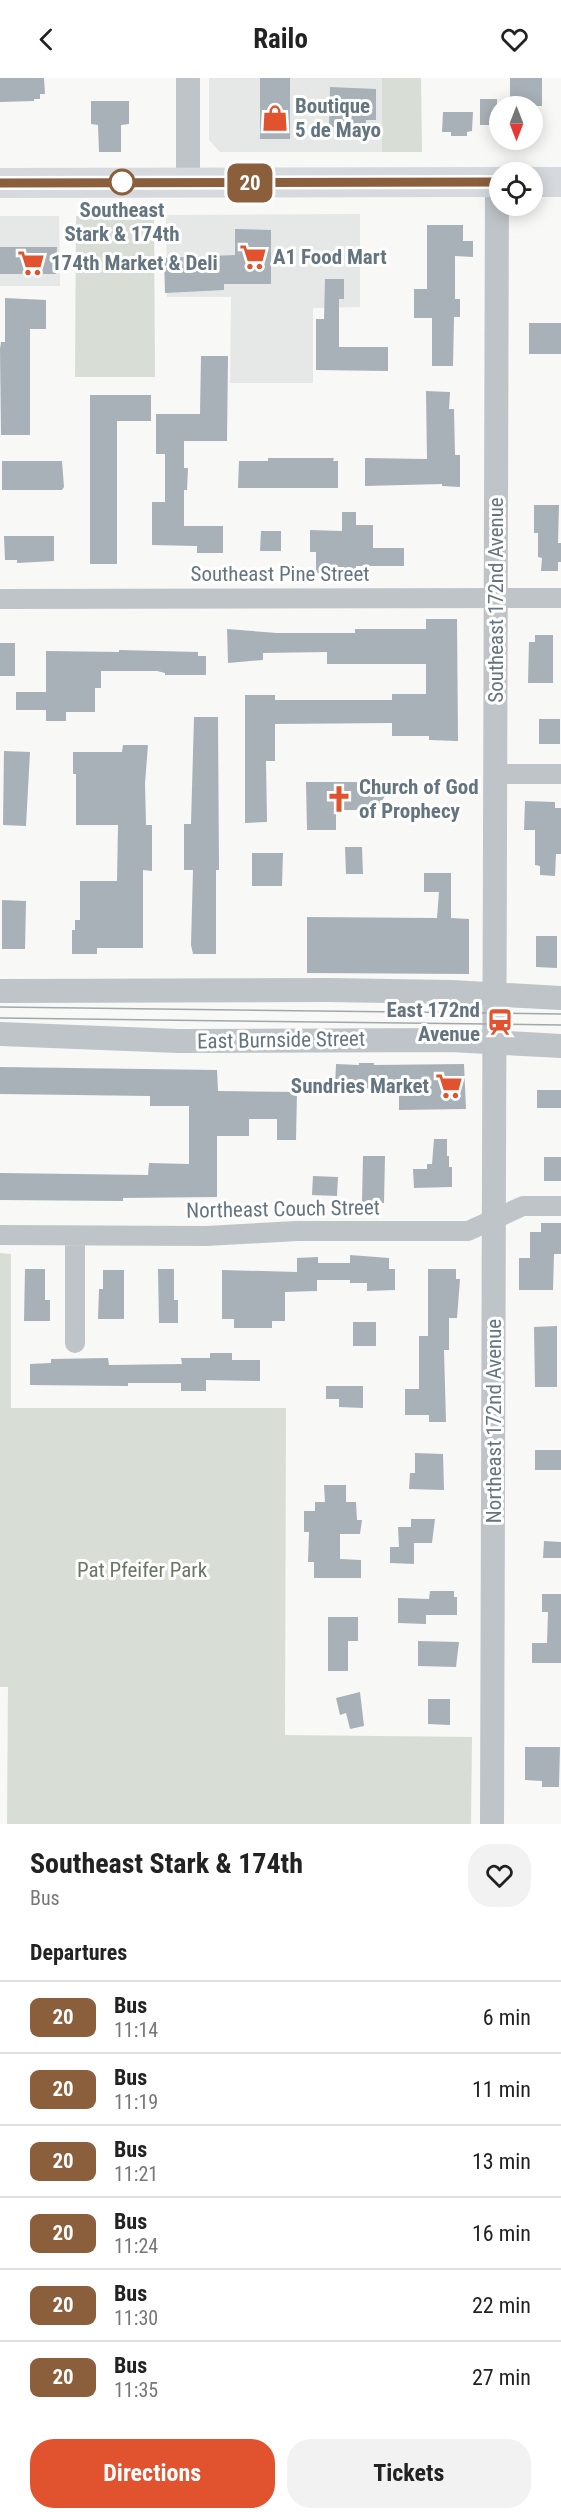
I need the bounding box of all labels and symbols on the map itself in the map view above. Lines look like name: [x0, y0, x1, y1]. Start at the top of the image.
place label: Boutique 5 de Mayo: [295, 94, 381, 142]
north arrow: [489, 96, 543, 150]
shop icon: Boutique 5 de Mayo: [260, 103, 290, 133]
line badge: 20: [223, 164, 277, 202]
marker: Southeast Stark & 174th: [109, 169, 135, 195]
place label: Southeast Stark & 174th: [64, 198, 180, 246]
supermarket icon: A1 Food Mart: [238, 242, 268, 272]
place label: A1 Food Mart: [273, 245, 387, 269]
supermarket icon: 174th Market & Deli: [16, 248, 46, 278]
place label: 174th Market & Deli: [51, 251, 218, 275]
street label: Southeast 172nd Avenue: [484, 497, 508, 703]
street label: Southeast Pine Street: [191, 562, 369, 586]
place label: Church of God of Prophecy: [359, 775, 479, 823]
church icon: Church of God of Prophecy: [324, 784, 354, 814]
place label: East 172nd Avenue: [386, 998, 480, 1046]
station icon: East 172nd Avenue: [485, 1007, 515, 1037]
street label: East Burnside Street: [197, 1027, 365, 1053]
supermarket icon: Sundries Market: [434, 1071, 464, 1101]
place label: Sundries Market: [291, 1074, 429, 1098]
street label: Northeast Couch Street: [186, 1195, 380, 1223]
street label: Northeast 172nd Avenue: [482, 1319, 506, 1523]
park label: Pat Pfeifer Park: [77, 1558, 208, 1582]

